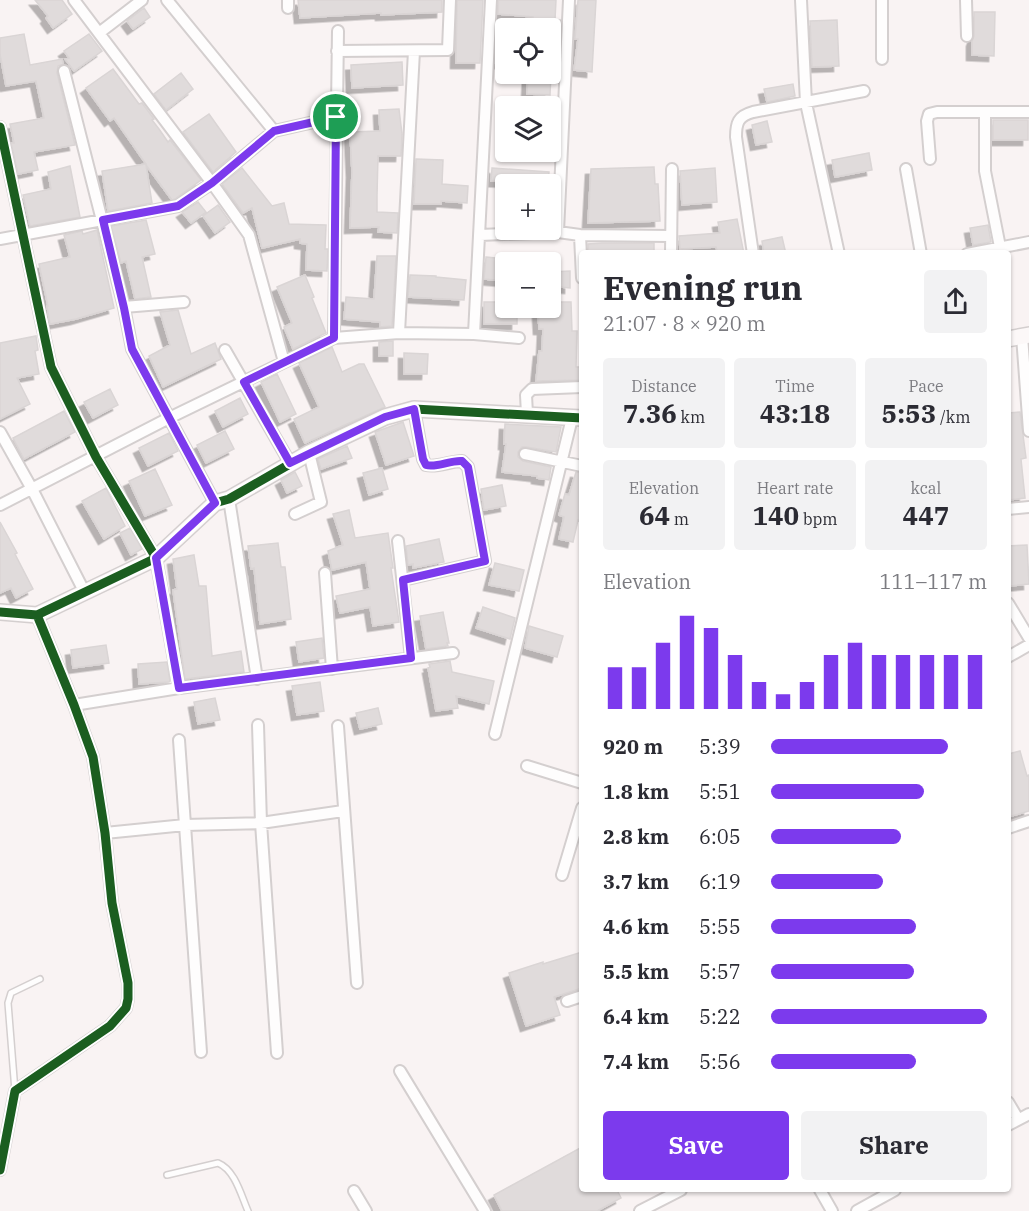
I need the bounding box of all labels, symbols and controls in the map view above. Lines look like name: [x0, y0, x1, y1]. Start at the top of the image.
map controls: [495, 18, 561, 318]
button: locate: [495, 18, 561, 84]
pin: [310, 91, 361, 142]
button: layers: [495, 96, 561, 162]
icon: arrive: [319, 100, 352, 133]
button: +: [495, 174, 561, 240]
button: −: [495, 252, 561, 318]
text: Evening run: [603, 266, 803, 309]
button: share: [924, 270, 987, 333]
text: 21:07 · 8 × 920 m: [603, 310, 766, 337]
text: Distance: [631, 376, 697, 396]
text: Time: [775, 376, 815, 396]
text: Pace: [908, 376, 944, 396]
text: 7.36: [623, 396, 677, 430]
text: 43:18: [760, 396, 830, 430]
text: 5:53: [882, 396, 936, 430]
text: km: [677, 407, 705, 427]
text: /km: [936, 407, 970, 427]
text: Elevation: [629, 478, 699, 498]
text: Heart rate: [757, 478, 833, 498]
text: kcal: [911, 478, 941, 498]
text: 64: [639, 498, 670, 532]
text: 140: [752, 498, 799, 532]
text: 447: [903, 498, 949, 532]
text: m: [670, 509, 689, 529]
text: bpm: [799, 509, 838, 529]
text: Elevation: [603, 568, 691, 595]
text: 111–117 m: [880, 568, 987, 595]
text: 920 m: [603, 733, 663, 760]
text: 5:39: [699, 733, 741, 760]
text: 1.8 km: [603, 778, 669, 805]
text: 5:51: [699, 778, 741, 805]
text: 2.8 km: [603, 823, 669, 850]
text: 6:05: [699, 823, 741, 850]
text: 3.7 km: [603, 868, 669, 895]
text: 6:19: [699, 868, 741, 895]
text: 4.6 km: [603, 913, 669, 940]
text: 5:55: [699, 913, 741, 940]
text: 5.5 km: [603, 958, 669, 985]
text: 5:57: [699, 958, 741, 985]
text: 6.4 km: [603, 1003, 669, 1030]
text: 5:22: [699, 1003, 741, 1030]
text: 7.4 km: [603, 1048, 669, 1075]
text: 5:56: [699, 1048, 741, 1075]
button: Save: [603, 1111, 789, 1180]
button: Share: [801, 1111, 987, 1180]

